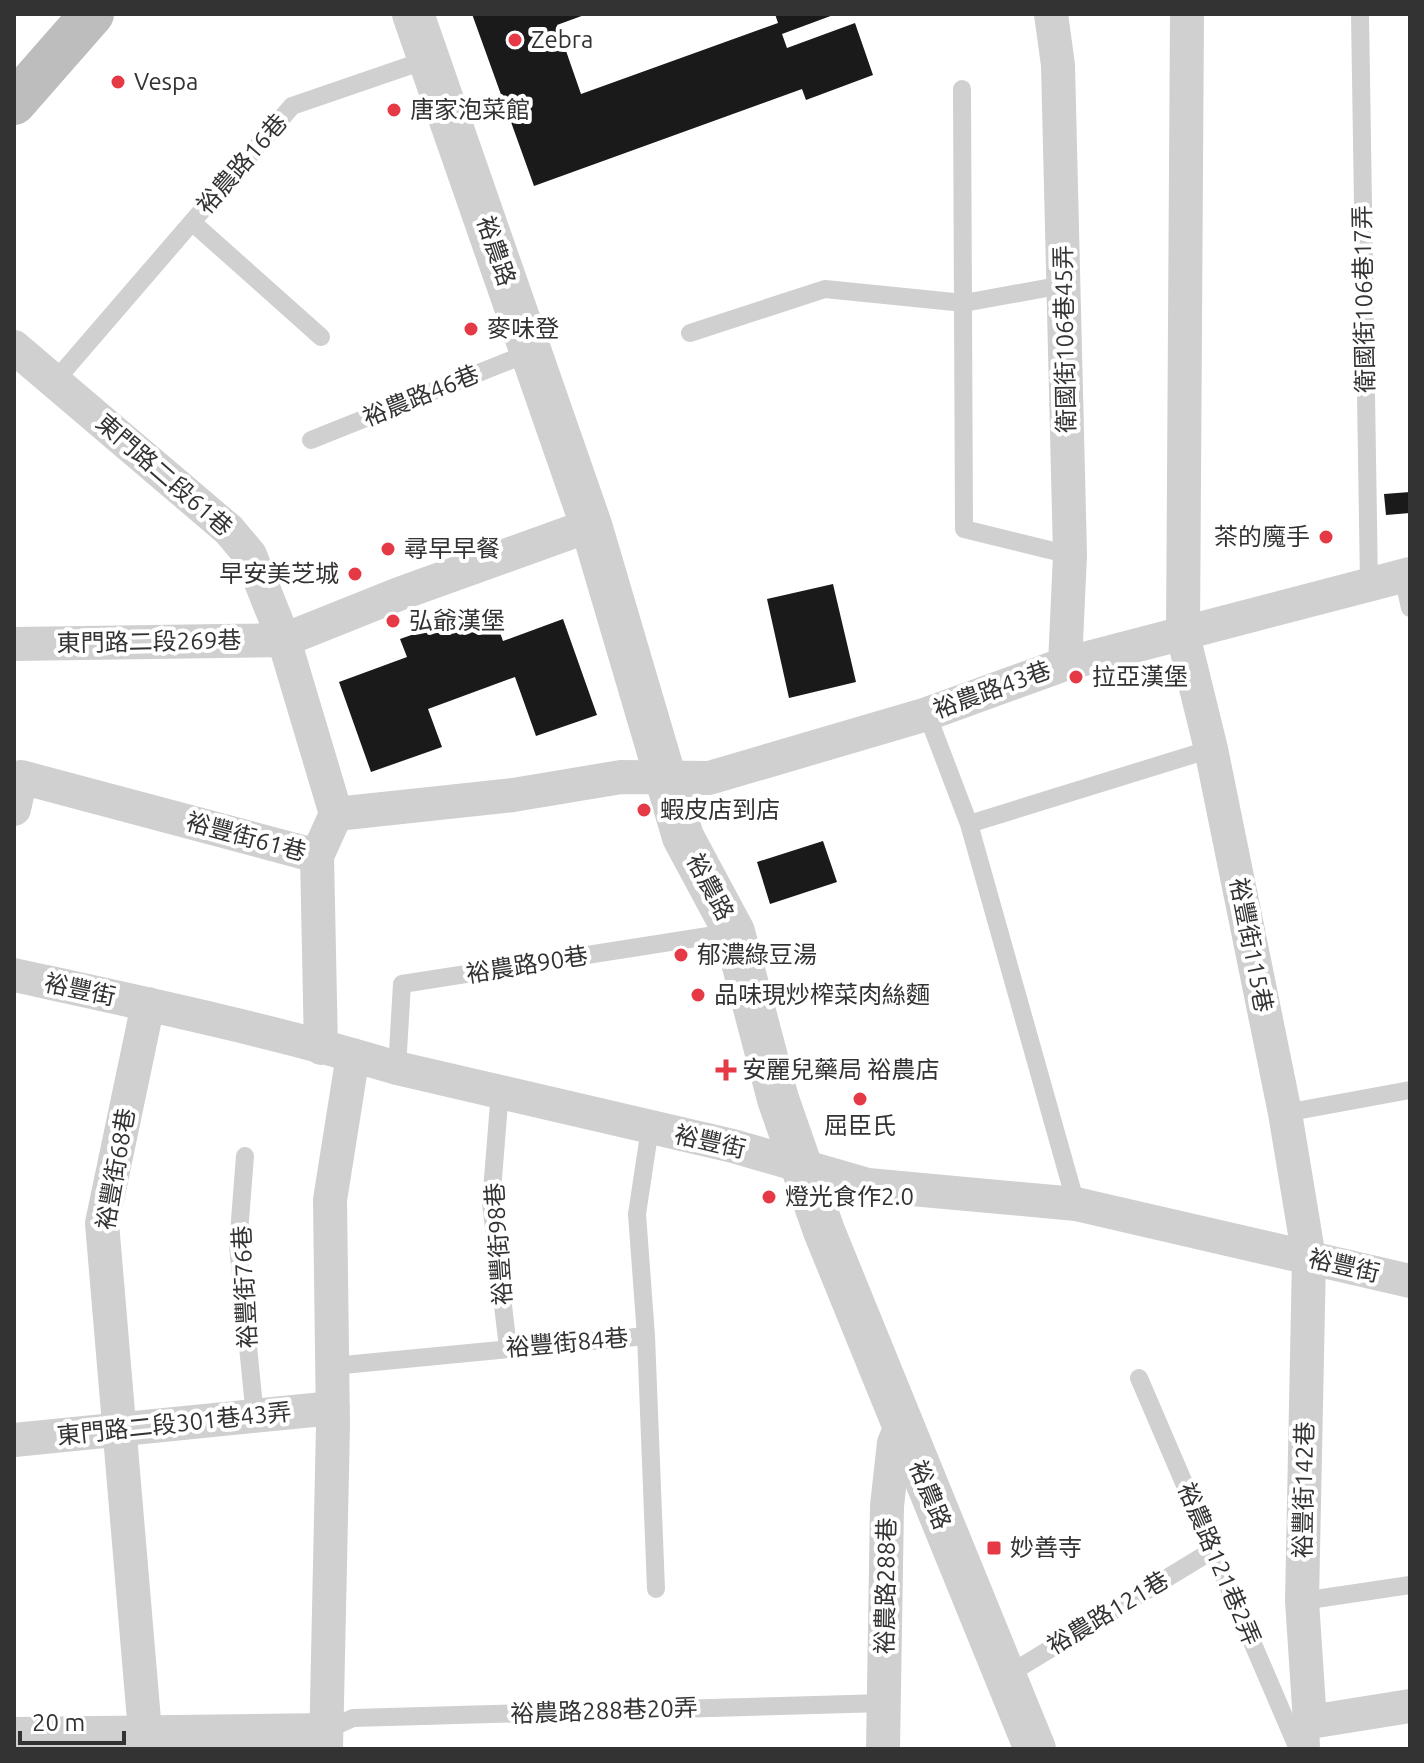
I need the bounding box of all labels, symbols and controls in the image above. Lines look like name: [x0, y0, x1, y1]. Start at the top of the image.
place label: Zebra: [531, 26, 593, 53]
marker: Zebra: [506, 31, 524, 49]
place label: Vespa: [134, 68, 198, 95]
marker: Vespa: [109, 73, 127, 91]
place label: 唐家泡菜館: [410, 96, 530, 123]
marker: 唐家泡菜館: [385, 101, 403, 119]
street label: 裕農路16巷: [191, 108, 292, 219]
street label: 衛國街106巷17弄: [1348, 205, 1379, 393]
street label: 裕農路: [472, 212, 521, 289]
street label: 衛國街106巷45弄: [1049, 245, 1080, 433]
place label: 麥味登: [487, 315, 559, 342]
marker: 麥味登: [462, 320, 480, 338]
street label: 裕農路46巷: [359, 360, 483, 431]
street label: 東門路二段61巷: [91, 408, 238, 541]
place label: 茶的魔手: [1214, 523, 1310, 550]
marker: 茶的魔手: [1317, 528, 1335, 546]
place label: 尋早早餐: [404, 535, 500, 562]
marker: 尋早早餐: [379, 540, 397, 558]
place label: 早安美芝城: [219, 560, 339, 587]
marker: 早安美芝城: [346, 565, 364, 583]
place label: 弘爺漢堡: [409, 607, 505, 634]
marker: 弘爺漢堡: [384, 612, 402, 630]
street label: 東門路二段269巷: [56, 626, 242, 657]
street label: 裕農路43巷: [929, 656, 1054, 723]
place label: 拉亞漢堡: [1092, 663, 1188, 690]
marker: 拉亞漢堡: [1067, 668, 1085, 686]
place label: 蝦皮店到店: [660, 796, 780, 823]
marker: 蝦皮店到店: [635, 801, 653, 819]
street label: 裕豐街61巷: [183, 808, 309, 865]
street label: 裕農路: [682, 849, 739, 925]
street label: 裕豐街115巷: [1225, 875, 1278, 1015]
place label: 郁濃綠豆湯: [697, 941, 817, 968]
street label: 裕農路90巷: [464, 942, 590, 987]
marker: 郁濃綠豆湯: [672, 946, 690, 964]
street label: 裕豐街: [42, 969, 118, 1010]
place label: 品味現炒榨菜肉絲麵: [714, 981, 930, 1008]
marker: 品味現炒榨菜肉絲麵: [689, 986, 707, 1004]
place label: 安麗兒藥局 裕農店: [742, 1056, 940, 1083]
marker: 安麗兒藥局 裕農店: [717, 1061, 735, 1079]
marker: 屈臣氏: [851, 1090, 869, 1108]
street label: 裕豐街68巷: [92, 1106, 139, 1232]
place label: 屈臣氏: [824, 1112, 896, 1139]
street label: 裕豐街: [672, 1120, 748, 1163]
street label: 裕豐街98巷: [481, 1182, 516, 1306]
place label: 燈光食作2.0: [785, 1183, 914, 1210]
marker: 燈光食作2.0: [760, 1188, 778, 1206]
street label: 裕豐街76巷: [228, 1225, 261, 1349]
street label: 裕豐街: [1306, 1244, 1382, 1287]
street label: 裕豐街84巷: [504, 1324, 629, 1361]
street label: 東門路二段301巷43弄: [55, 1398, 293, 1449]
street label: 裕豐街142巷: [1289, 1421, 1318, 1559]
street label: 裕農路: [904, 1456, 956, 1533]
street label: 裕農路121巷2弄: [1173, 1478, 1266, 1649]
street label: 裕農路288巷: [871, 1517, 900, 1655]
place label: 妙善寺: [1010, 1534, 1082, 1561]
marker: 妙善寺: [985, 1539, 1003, 1557]
street label: 裕農路121巷: [1042, 1566, 1173, 1659]
street label: 裕農路288巷20弄: [510, 1694, 698, 1727]
scale bar: [20, 1695, 124, 1745]
text: 20 m: [32, 1709, 85, 1736]

